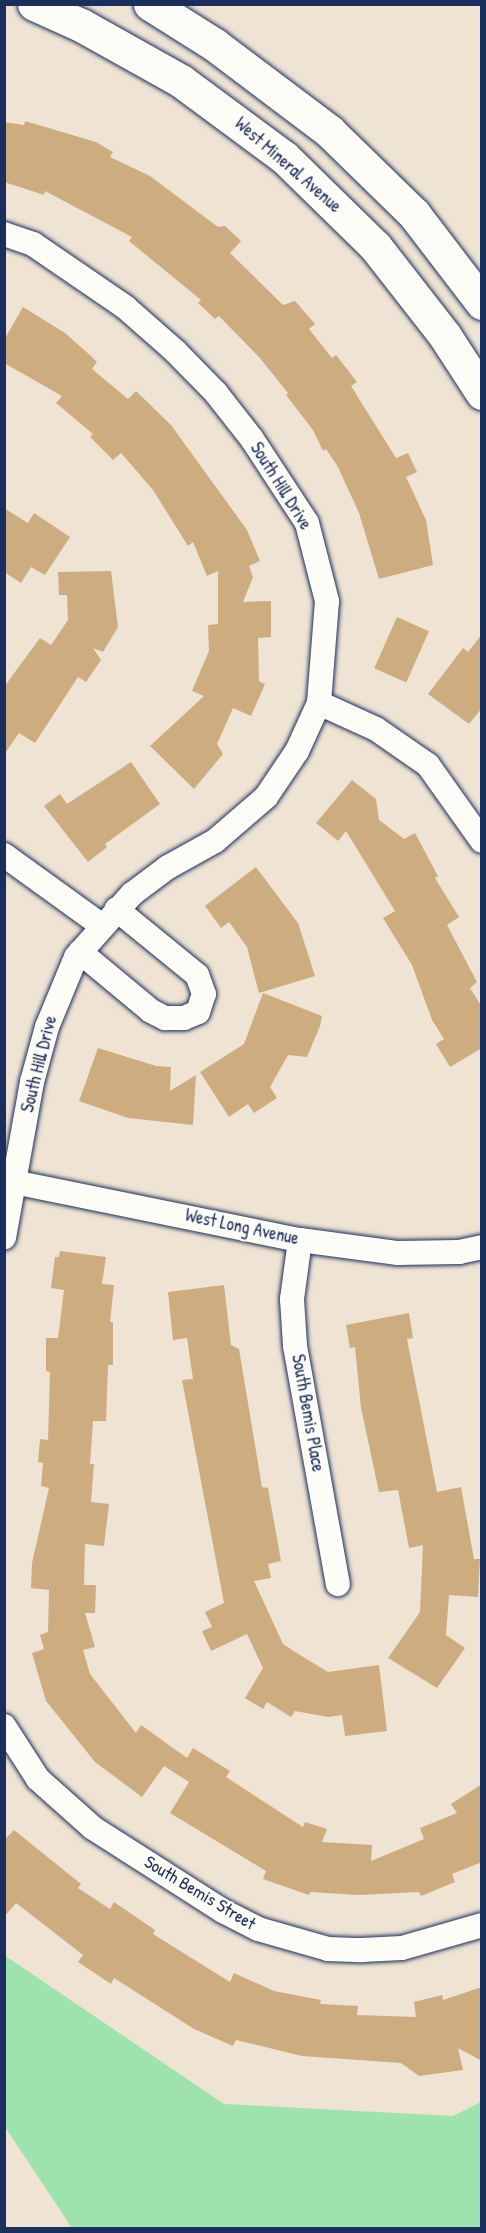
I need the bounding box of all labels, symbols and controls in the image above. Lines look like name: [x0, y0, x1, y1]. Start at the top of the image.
street label: West Mineral Avenue: [230, 113, 346, 217]
street label: South Hill Drive: [246, 438, 316, 534]
street label: South Hill Drive: [17, 1013, 61, 1115]
street label: West Long Avenue: [183, 1204, 301, 1250]
street label: South Bemis Place: [287, 1353, 329, 1473]
street label: South Bemis Street: [140, 1851, 260, 1935]

